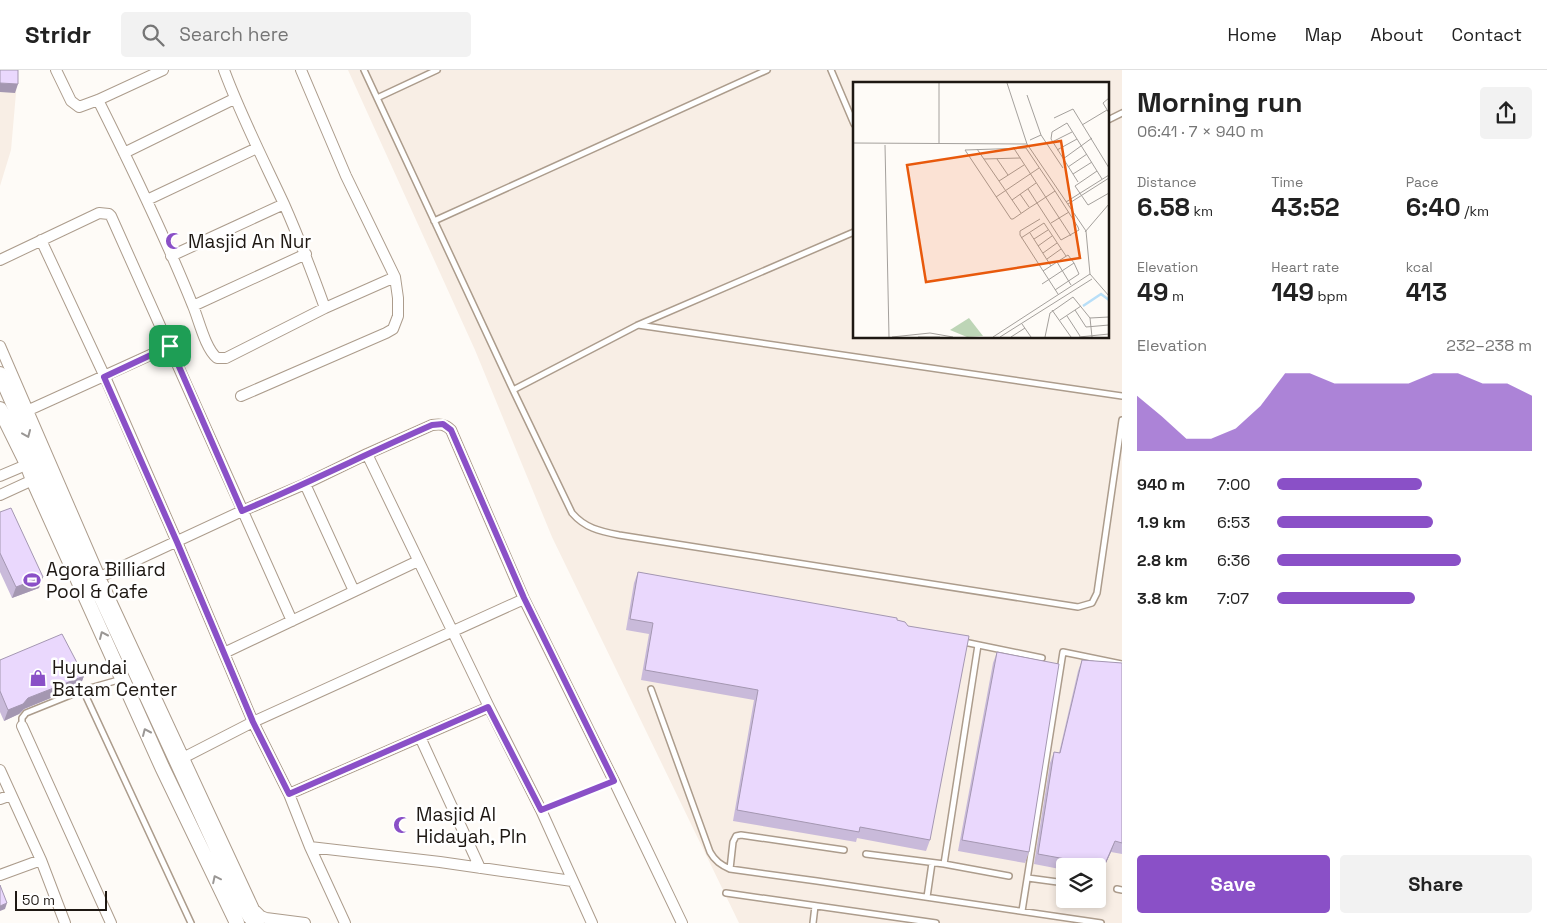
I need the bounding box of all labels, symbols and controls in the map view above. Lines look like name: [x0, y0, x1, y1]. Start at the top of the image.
search box: [121, 12, 471, 57]
text: Stridr: [25, 19, 91, 50]
icon: search: [139, 21, 167, 49]
text: Search here: [179, 22, 289, 47]
text: Home: [1228, 23, 1277, 46]
text: Map: [1305, 23, 1342, 46]
text: About: [1370, 23, 1424, 46]
text: Contact: [1452, 23, 1522, 46]
inset map: [853, 82, 1110, 339]
text: Morning run: [1137, 84, 1302, 120]
button: share: [1480, 87, 1532, 139]
text: 06:41 · 7 × 940 m: [1137, 121, 1264, 142]
text: Distance: [1137, 173, 1197, 191]
text: Time: [1271, 173, 1303, 191]
text: Pace: [1406, 173, 1438, 191]
text: 6.58: [1137, 191, 1190, 223]
text: 43:52: [1271, 191, 1340, 223]
text: 6:40: [1406, 191, 1461, 223]
text: km: [1190, 202, 1213, 220]
text: /km: [1461, 202, 1489, 220]
place label: Masjid An Nur: [188, 229, 311, 254]
mosque icon: Masjid An Nur: [164, 231, 184, 251]
text: Elevation: [1137, 258, 1198, 276]
text: Heart rate: [1271, 258, 1339, 276]
text: kcal: [1406, 258, 1433, 276]
text: 49: [1137, 276, 1168, 308]
text: 149: [1271, 276, 1314, 308]
text: 413: [1406, 276, 1447, 308]
text: m: [1168, 287, 1184, 305]
text: bpm: [1314, 287, 1348, 305]
pin: [149, 325, 191, 367]
icon: arrive: [156, 332, 184, 360]
text: Elevation: [1137, 335, 1207, 356]
text: 232–238 m: [1446, 335, 1532, 356]
one-way arrow: [22, 430, 32, 438]
text: 940 m: [1137, 474, 1185, 495]
text: 7:00: [1217, 474, 1251, 495]
text: 1.9 km: [1137, 512, 1186, 533]
text: 6:53: [1217, 512, 1250, 533]
text: 2.8 km: [1137, 550, 1188, 571]
text: 6:36: [1217, 550, 1250, 571]
place label: Agora Billiard Pool & Cafe: [46, 557, 166, 604]
sports icon: Agora Billiard Pool & Cafe: [22, 570, 42, 590]
text: 3.8 km: [1137, 588, 1188, 609]
text: 7:07: [1217, 588, 1249, 609]
one-way arrow: [98, 631, 109, 640]
place label: Hyundai Batam Center: [52, 655, 177, 702]
shop icon: Hyundai Batam Center: [28, 668, 48, 688]
one-way arrow: [142, 728, 153, 737]
place label: Masjid Al Hidayah, Pln: [416, 802, 527, 849]
mosque icon: Masjid Al Hidayah, Pln: [392, 815, 412, 835]
button: Save: [1137, 855, 1330, 913]
button: Share: [1340, 855, 1532, 913]
map controls: [1056, 858, 1106, 908]
button: layers: [1056, 858, 1106, 908]
one-way arrow: [212, 875, 222, 884]
scale bar: [15, 888, 108, 911]
text: 50 m: [22, 891, 55, 909]

